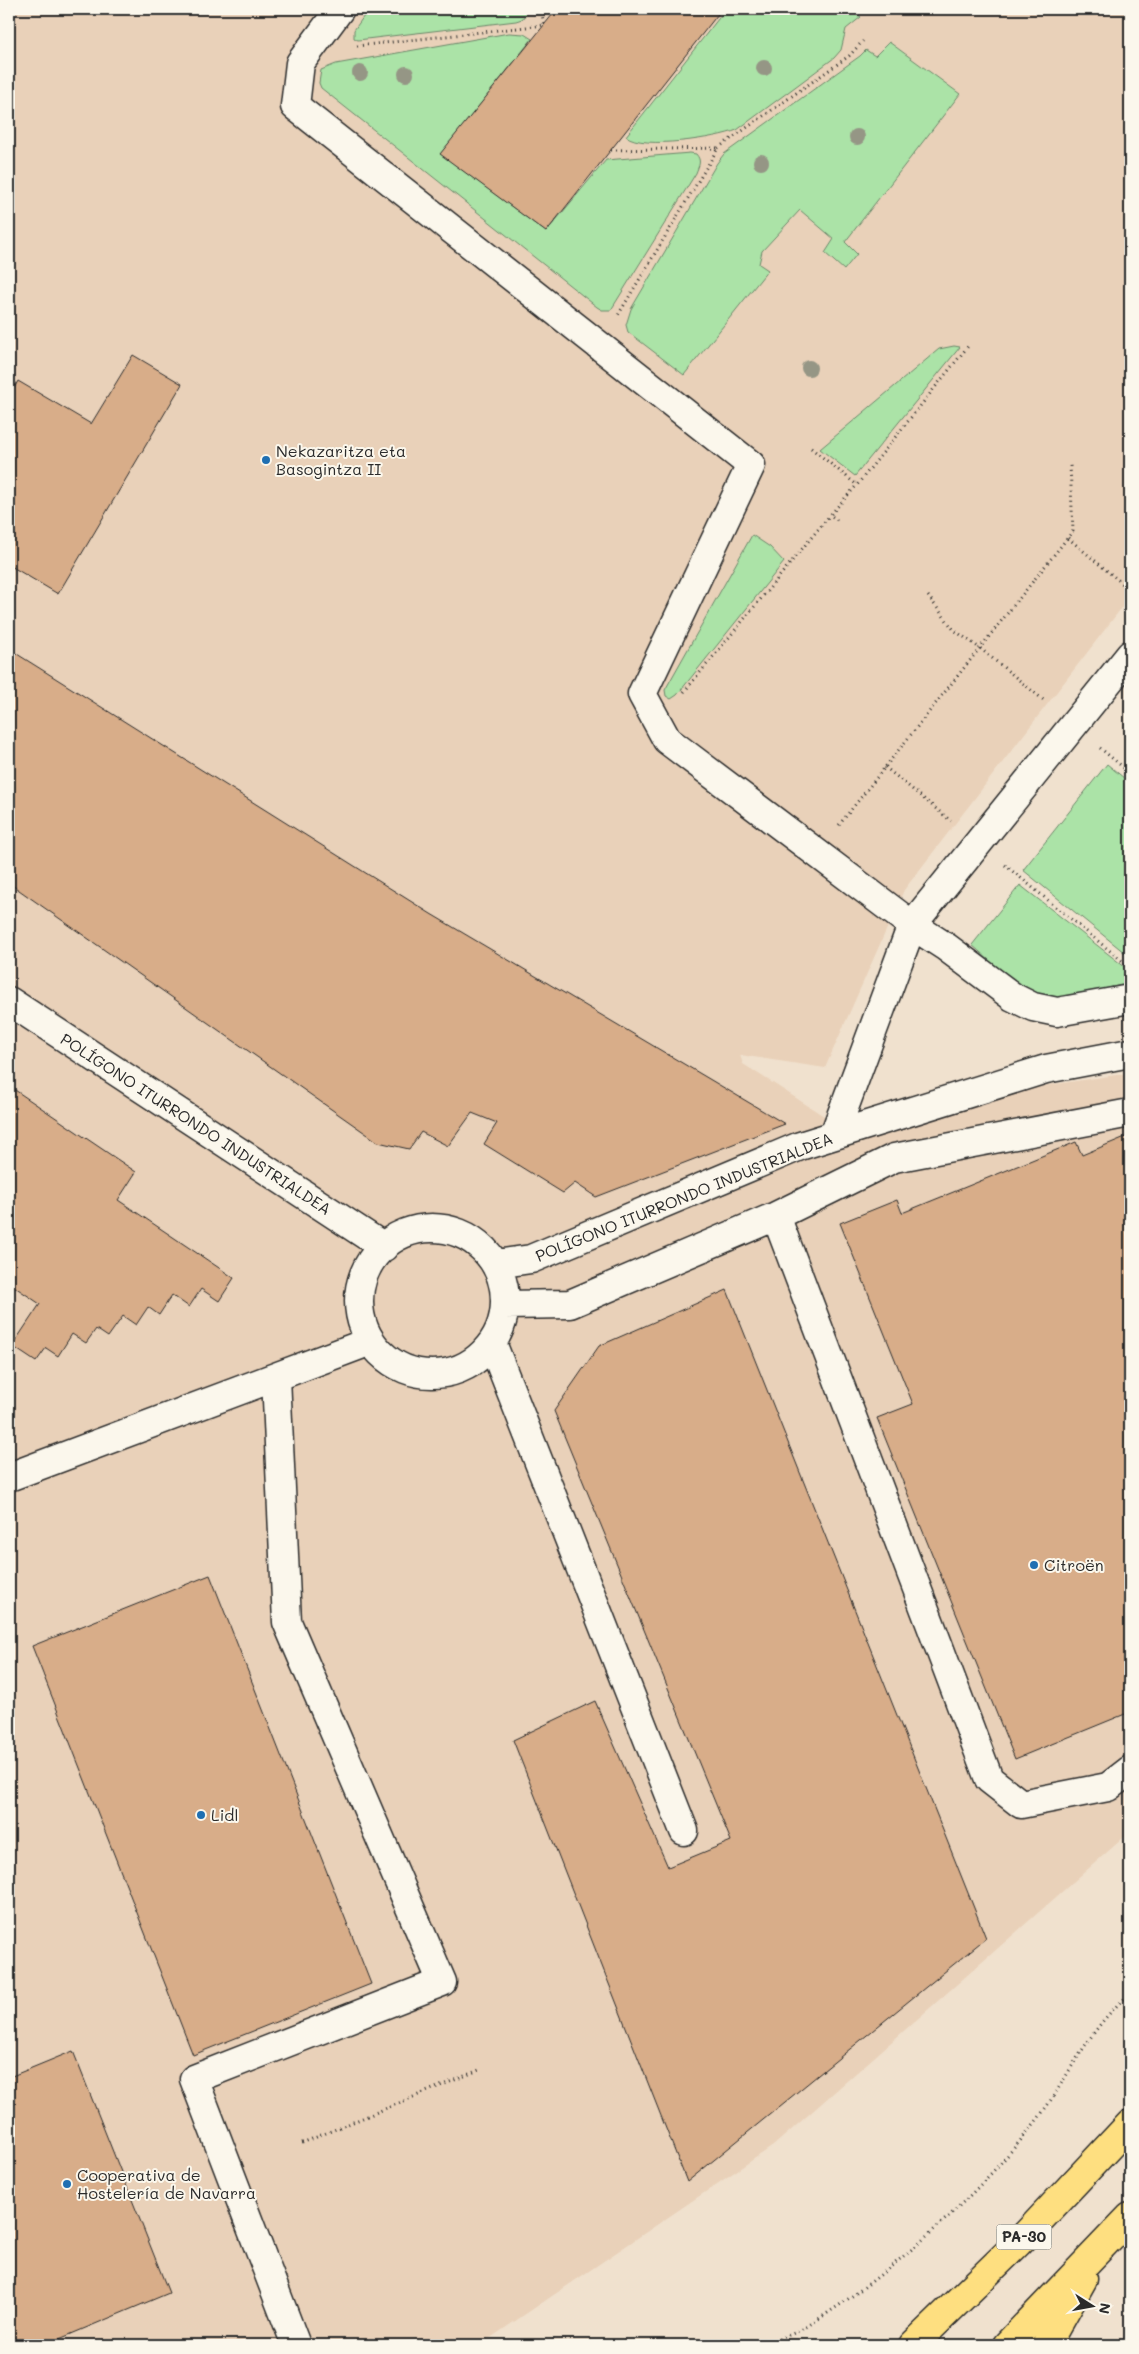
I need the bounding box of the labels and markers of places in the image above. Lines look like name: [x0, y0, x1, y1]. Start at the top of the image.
place label: Nekazaritza eta Basogintza II: [276, 440, 406, 479]
marker: Nekazaritza eta Basogintza II: [260, 454, 272, 466]
place label: Citroën: [1044, 1554, 1104, 1575]
marker: Citroën: [1028, 1559, 1040, 1571]
place label: Lidl: [211, 1804, 238, 1825]
marker: Lidl: [195, 1809, 207, 1821]
place label: Cooperativa de Hostelería de Navarra: [77, 2164, 256, 2203]
marker: Cooperativa de Hostelería de Navarra: [61, 2178, 73, 2190]

